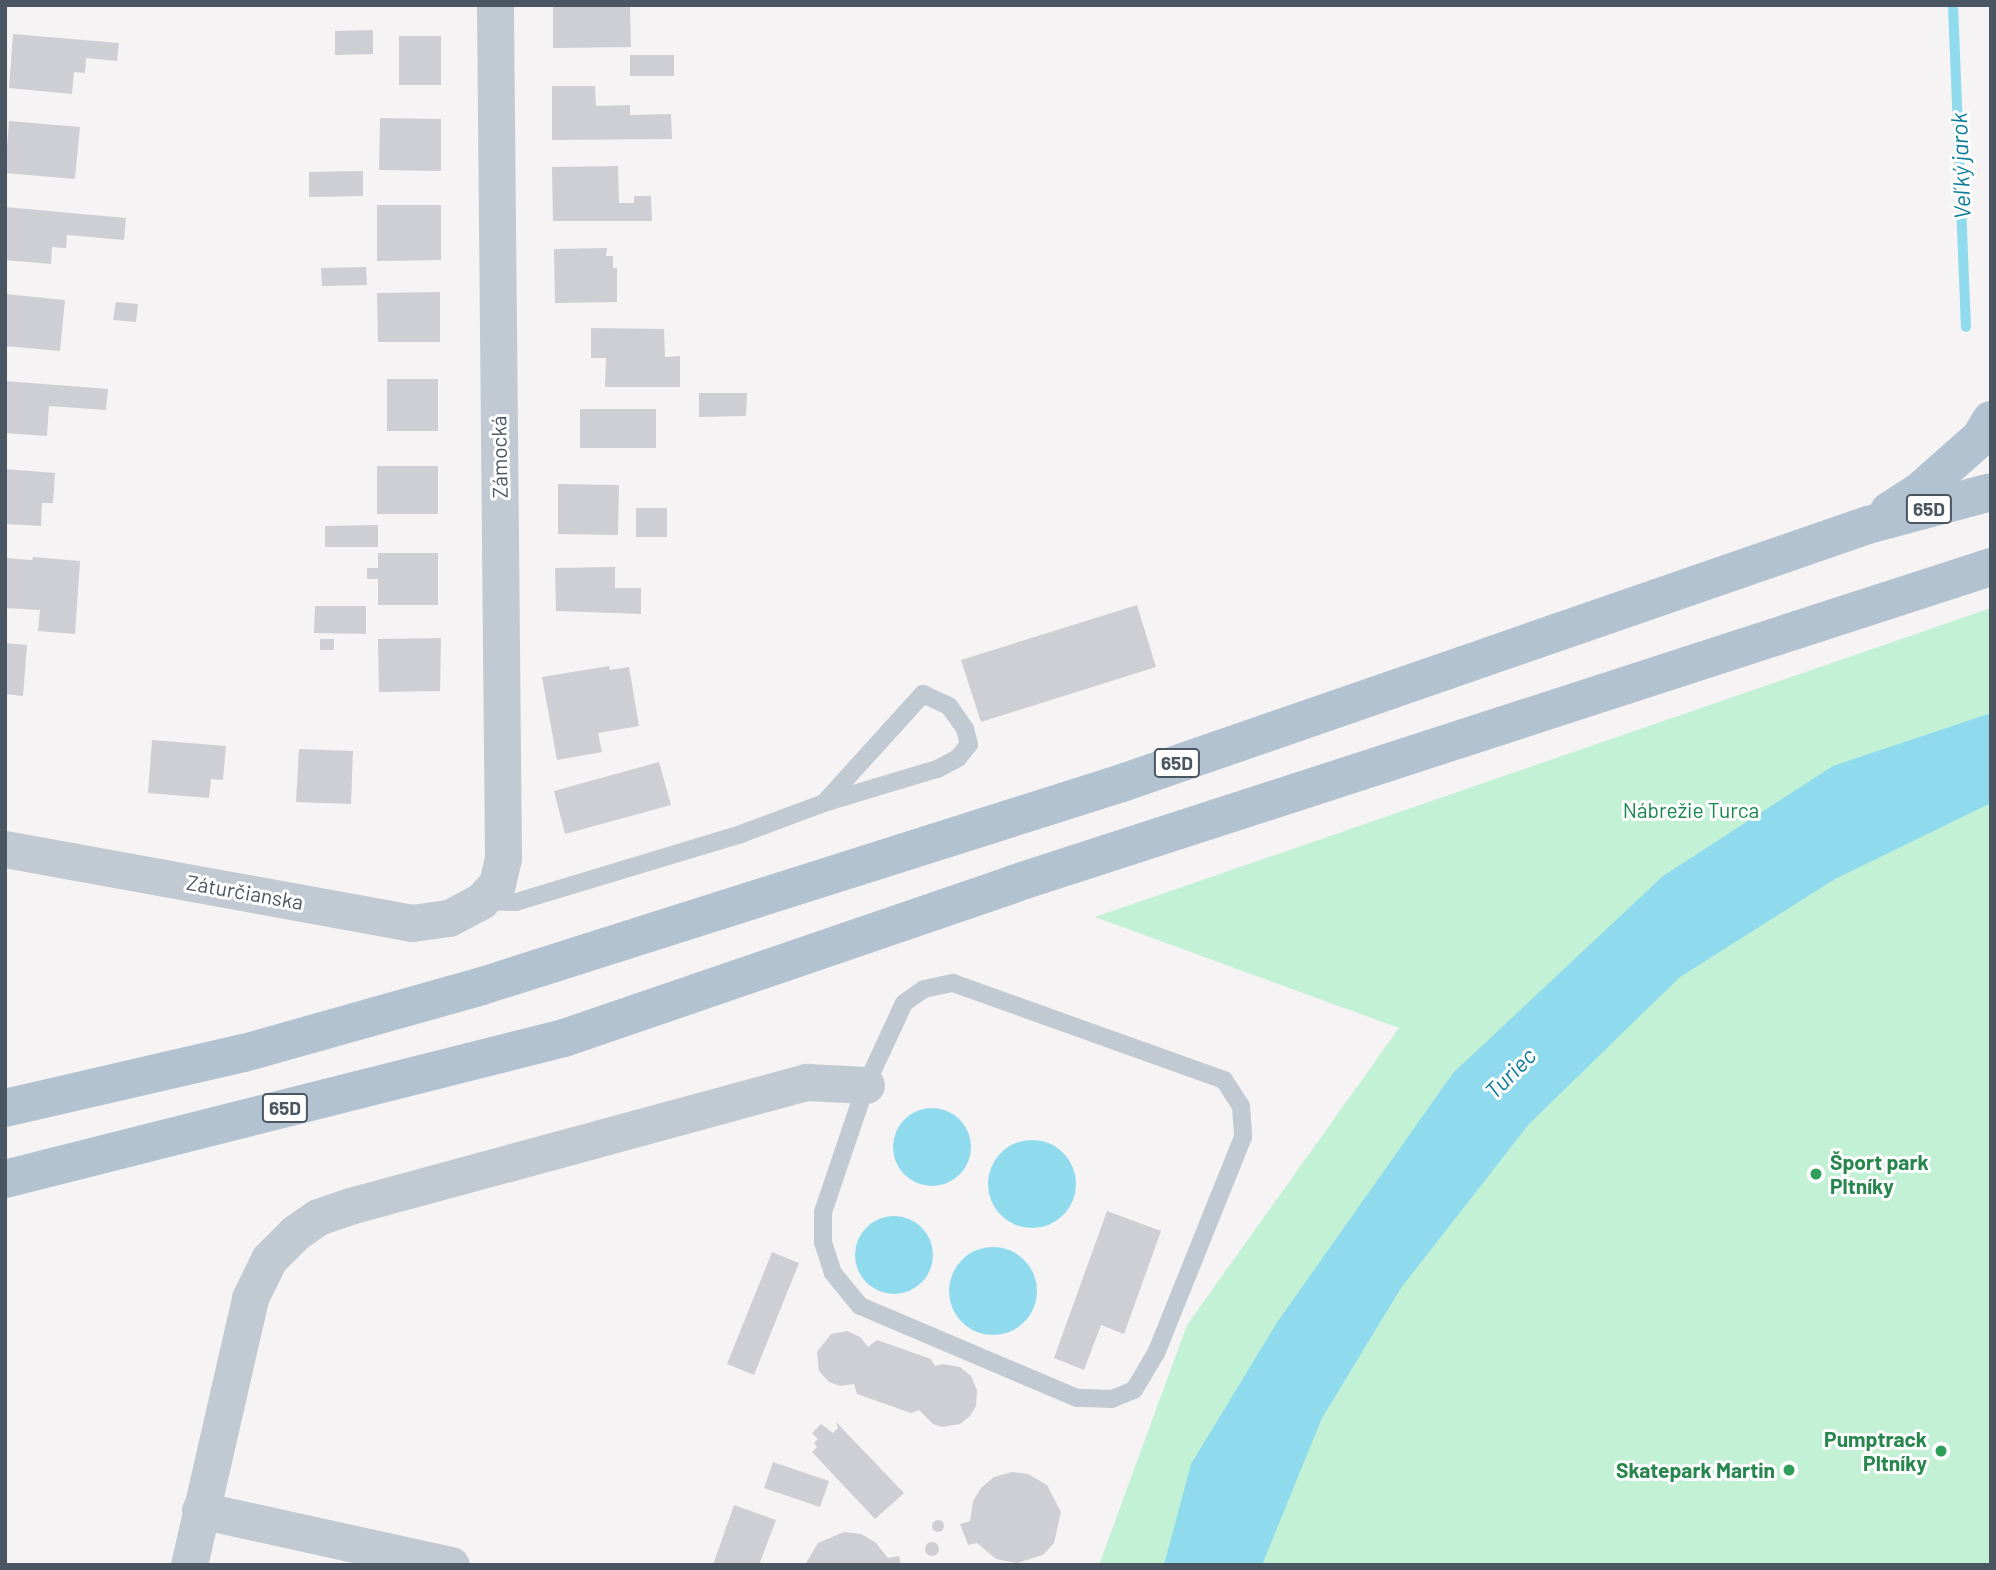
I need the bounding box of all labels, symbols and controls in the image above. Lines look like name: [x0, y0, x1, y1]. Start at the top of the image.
water label: Veľký jarok: [1944, 112, 1976, 220]
street label: Zámocká: [486, 415, 512, 499]
road number: 65D: [1904, 494, 1954, 524]
road number: 65D: [1152, 748, 1202, 778]
park label: Nábrežie Turca: [1623, 797, 1759, 823]
street label: Záturčianska: [185, 869, 305, 915]
water label: Turiec: [1479, 1042, 1541, 1104]
road number: 65D: [260, 1092, 310, 1124]
place label: Šport park Pltníky: [1830, 1149, 1929, 1199]
marker: Šport park Pltníky: [1808, 1166, 1824, 1182]
place label: Pumptrack Pltníky: [1824, 1426, 1927, 1476]
marker: Pumptrack Pltníky: [1933, 1443, 1949, 1459]
place label: Skatepark Martin: [1616, 1457, 1775, 1483]
marker: Skatepark Martin: [1781, 1462, 1797, 1478]

